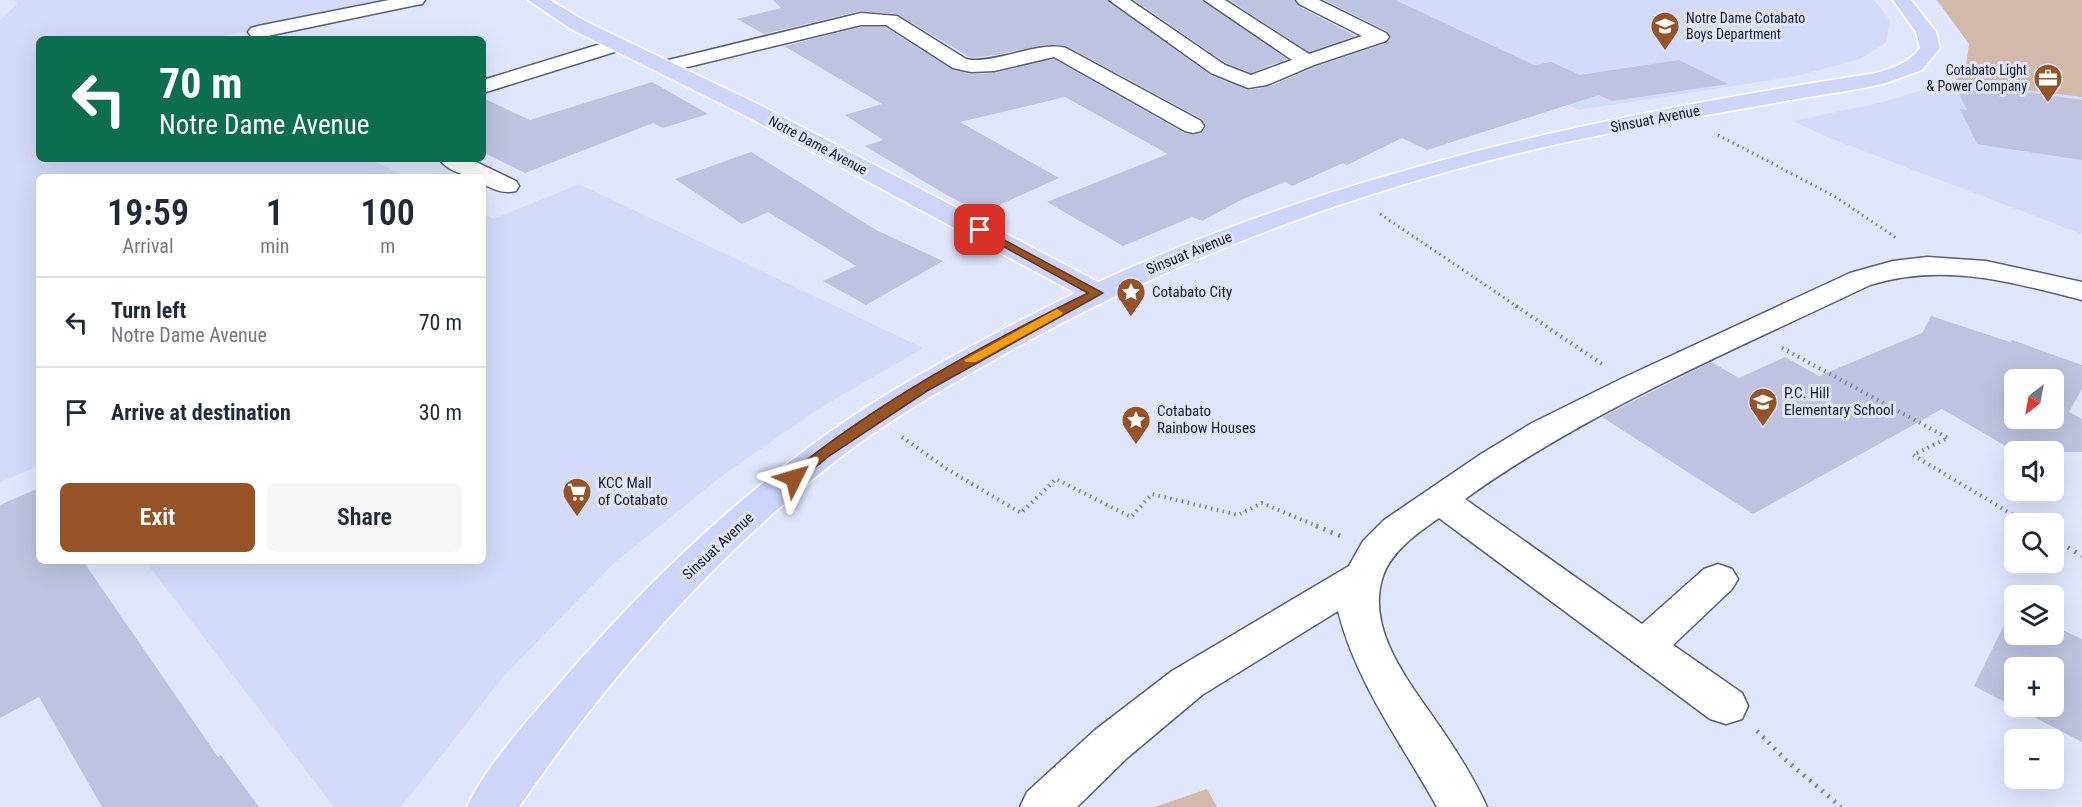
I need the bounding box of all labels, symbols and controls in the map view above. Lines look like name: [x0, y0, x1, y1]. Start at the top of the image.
school or university icon: Notre Dame Cotabato Boys Department: [1649, 10, 1681, 52]
place label: Notre Dame Cotabato Boys Department: [1686, 10, 1805, 42]
text: 70 m: [159, 59, 242, 108]
icon: left: [60, 60, 138, 138]
place label: Cotabato Light & Power Company: [1927, 62, 2027, 94]
office icon: Cotabato Light & Power Company: [2032, 62, 2064, 104]
street label: Sinsuat Avenue: [1609, 101, 1701, 137]
text: Notre Dame Avenue: [159, 109, 369, 141]
street label: Notre Dame Avenue: [766, 112, 870, 178]
text: 19:59: [107, 192, 189, 234]
text: 1: [266, 192, 284, 234]
text: 100: [361, 192, 415, 234]
pin: [954, 204, 1005, 255]
icon: arrive: [963, 213, 996, 246]
street label: Sinsuat Avenue: [1144, 228, 1234, 278]
text: Arrival: [123, 234, 174, 258]
text: min: [260, 234, 289, 258]
text: m: [380, 234, 395, 258]
place icon: Cotabato City: [1115, 276, 1147, 318]
place label: Cotabato City: [1152, 283, 1232, 301]
text: Turn left: [111, 298, 186, 323]
icon: left: [60, 306, 93, 339]
text: 70 m: [419, 310, 462, 335]
text: Notre Dame Avenue: [111, 323, 267, 347]
north arrow: [2004, 369, 2064, 429]
map controls: [2004, 369, 2064, 789]
place label: P.C. Hill Elementary School: [1784, 384, 1894, 419]
school or university icon: P.C. Hill Elementary School: [1747, 386, 1779, 428]
icon: arrive: [60, 396, 93, 429]
text: Arrive at destination: [111, 400, 291, 425]
text: 30 m: [419, 400, 462, 425]
place label: Cotabato Rainbow Houses: [1157, 402, 1256, 437]
place icon: Cotabato Rainbow Houses: [1120, 404, 1152, 446]
button: sound: [2004, 441, 2064, 501]
position arrow: [762, 446, 826, 510]
place label: KCC Mall of Cotabato: [598, 474, 668, 509]
supermarket icon: KCC Mall of Cotabato: [561, 476, 593, 518]
button: Exit: [60, 483, 255, 552]
button: Share: [267, 483, 462, 552]
street label: Sinsuat Avenue: [679, 508, 757, 584]
button: search: [2004, 513, 2064, 573]
button: layers: [2004, 585, 2064, 645]
button: +: [2004, 657, 2064, 717]
button: −: [2004, 729, 2064, 789]

